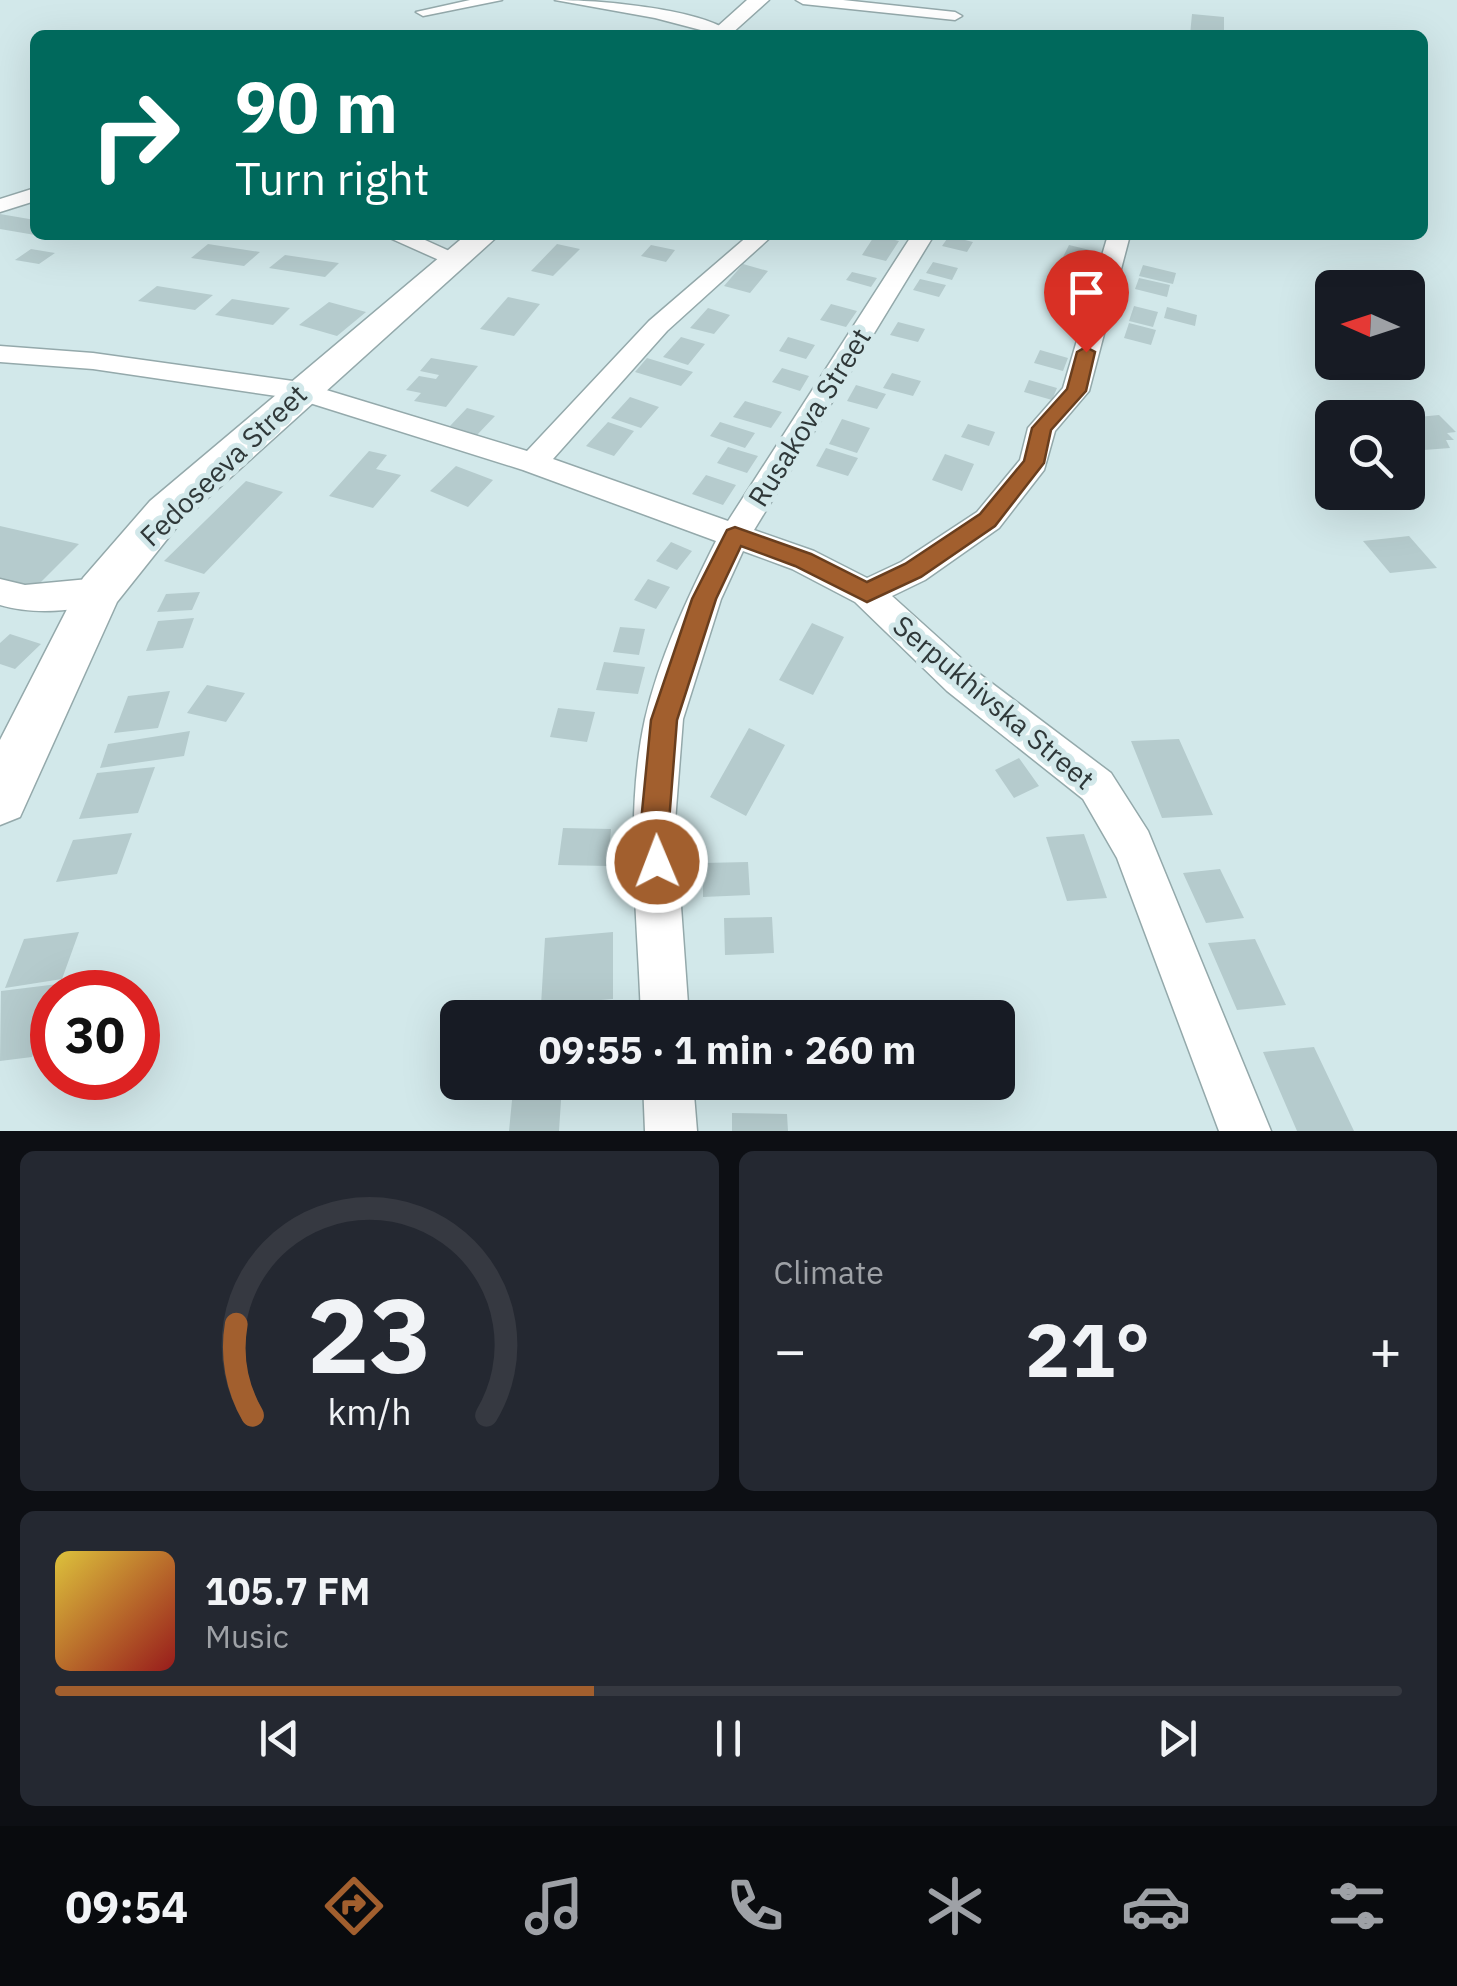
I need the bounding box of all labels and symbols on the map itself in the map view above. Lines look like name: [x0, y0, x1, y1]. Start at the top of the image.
pin: [1044, 250, 1129, 353]
north arrow: [1315, 270, 1425, 380]
street label: Rusakova Street: [739, 321, 879, 513]
street label: Fedoseeva Street: [132, 376, 314, 554]
street label: Serpukhivska Street: [886, 607, 1102, 797]
position arrow: [605, 810, 709, 914]
speed limit sign: 30: [30, 970, 160, 1100]

